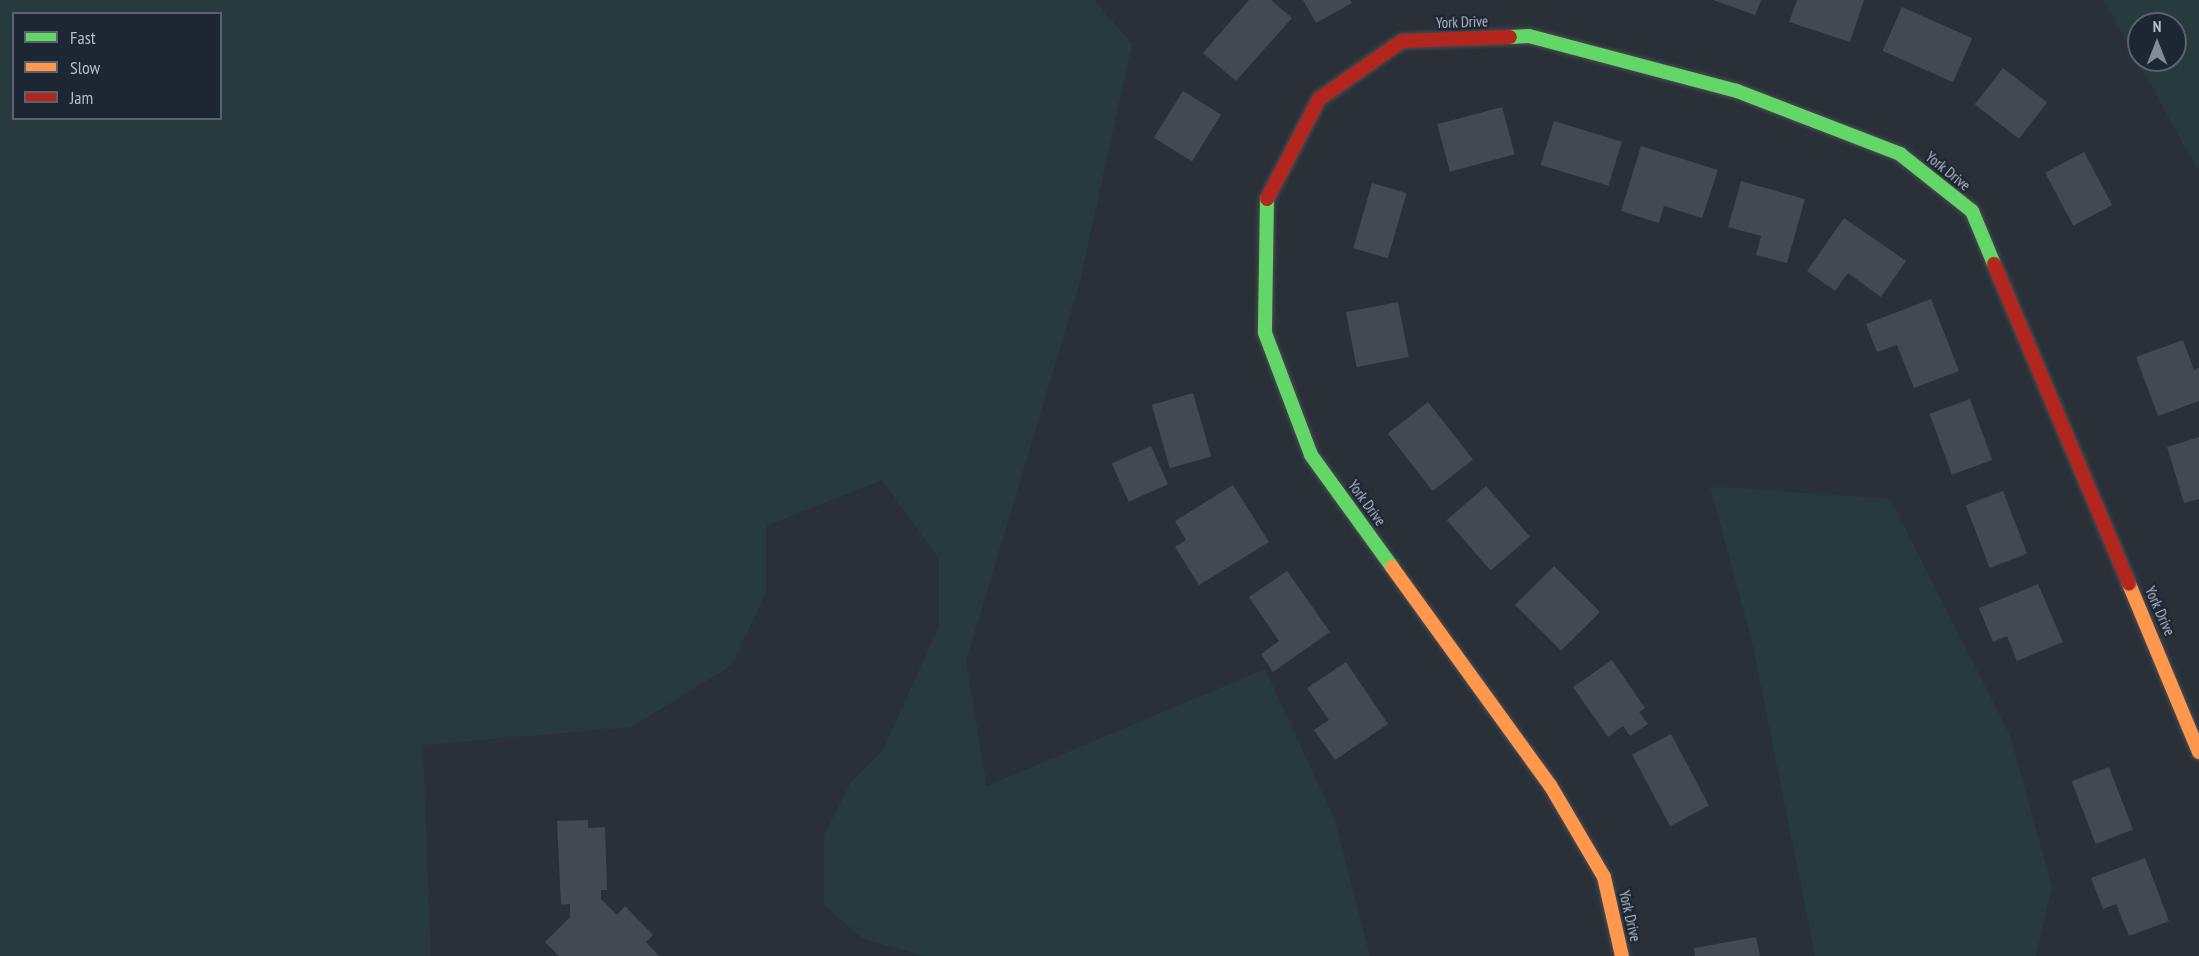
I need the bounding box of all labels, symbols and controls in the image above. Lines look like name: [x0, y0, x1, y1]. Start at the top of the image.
legend: [12, 12, 222, 120]
street label: York Drive: [1435, 12, 1489, 32]
north arrow: [2127, 12, 2187, 72]
text: N: [2153, 16, 2161, 36]
text: Fast: [70, 26, 96, 49]
text: Slow: [70, 56, 100, 79]
text: Jam: [70, 86, 93, 109]
street label: York Drive: [1922, 147, 1974, 195]
street label: York Drive: [1344, 476, 1390, 530]
street label: York Drive: [2141, 583, 2179, 639]
street label: York Drive: [1615, 888, 1645, 944]

